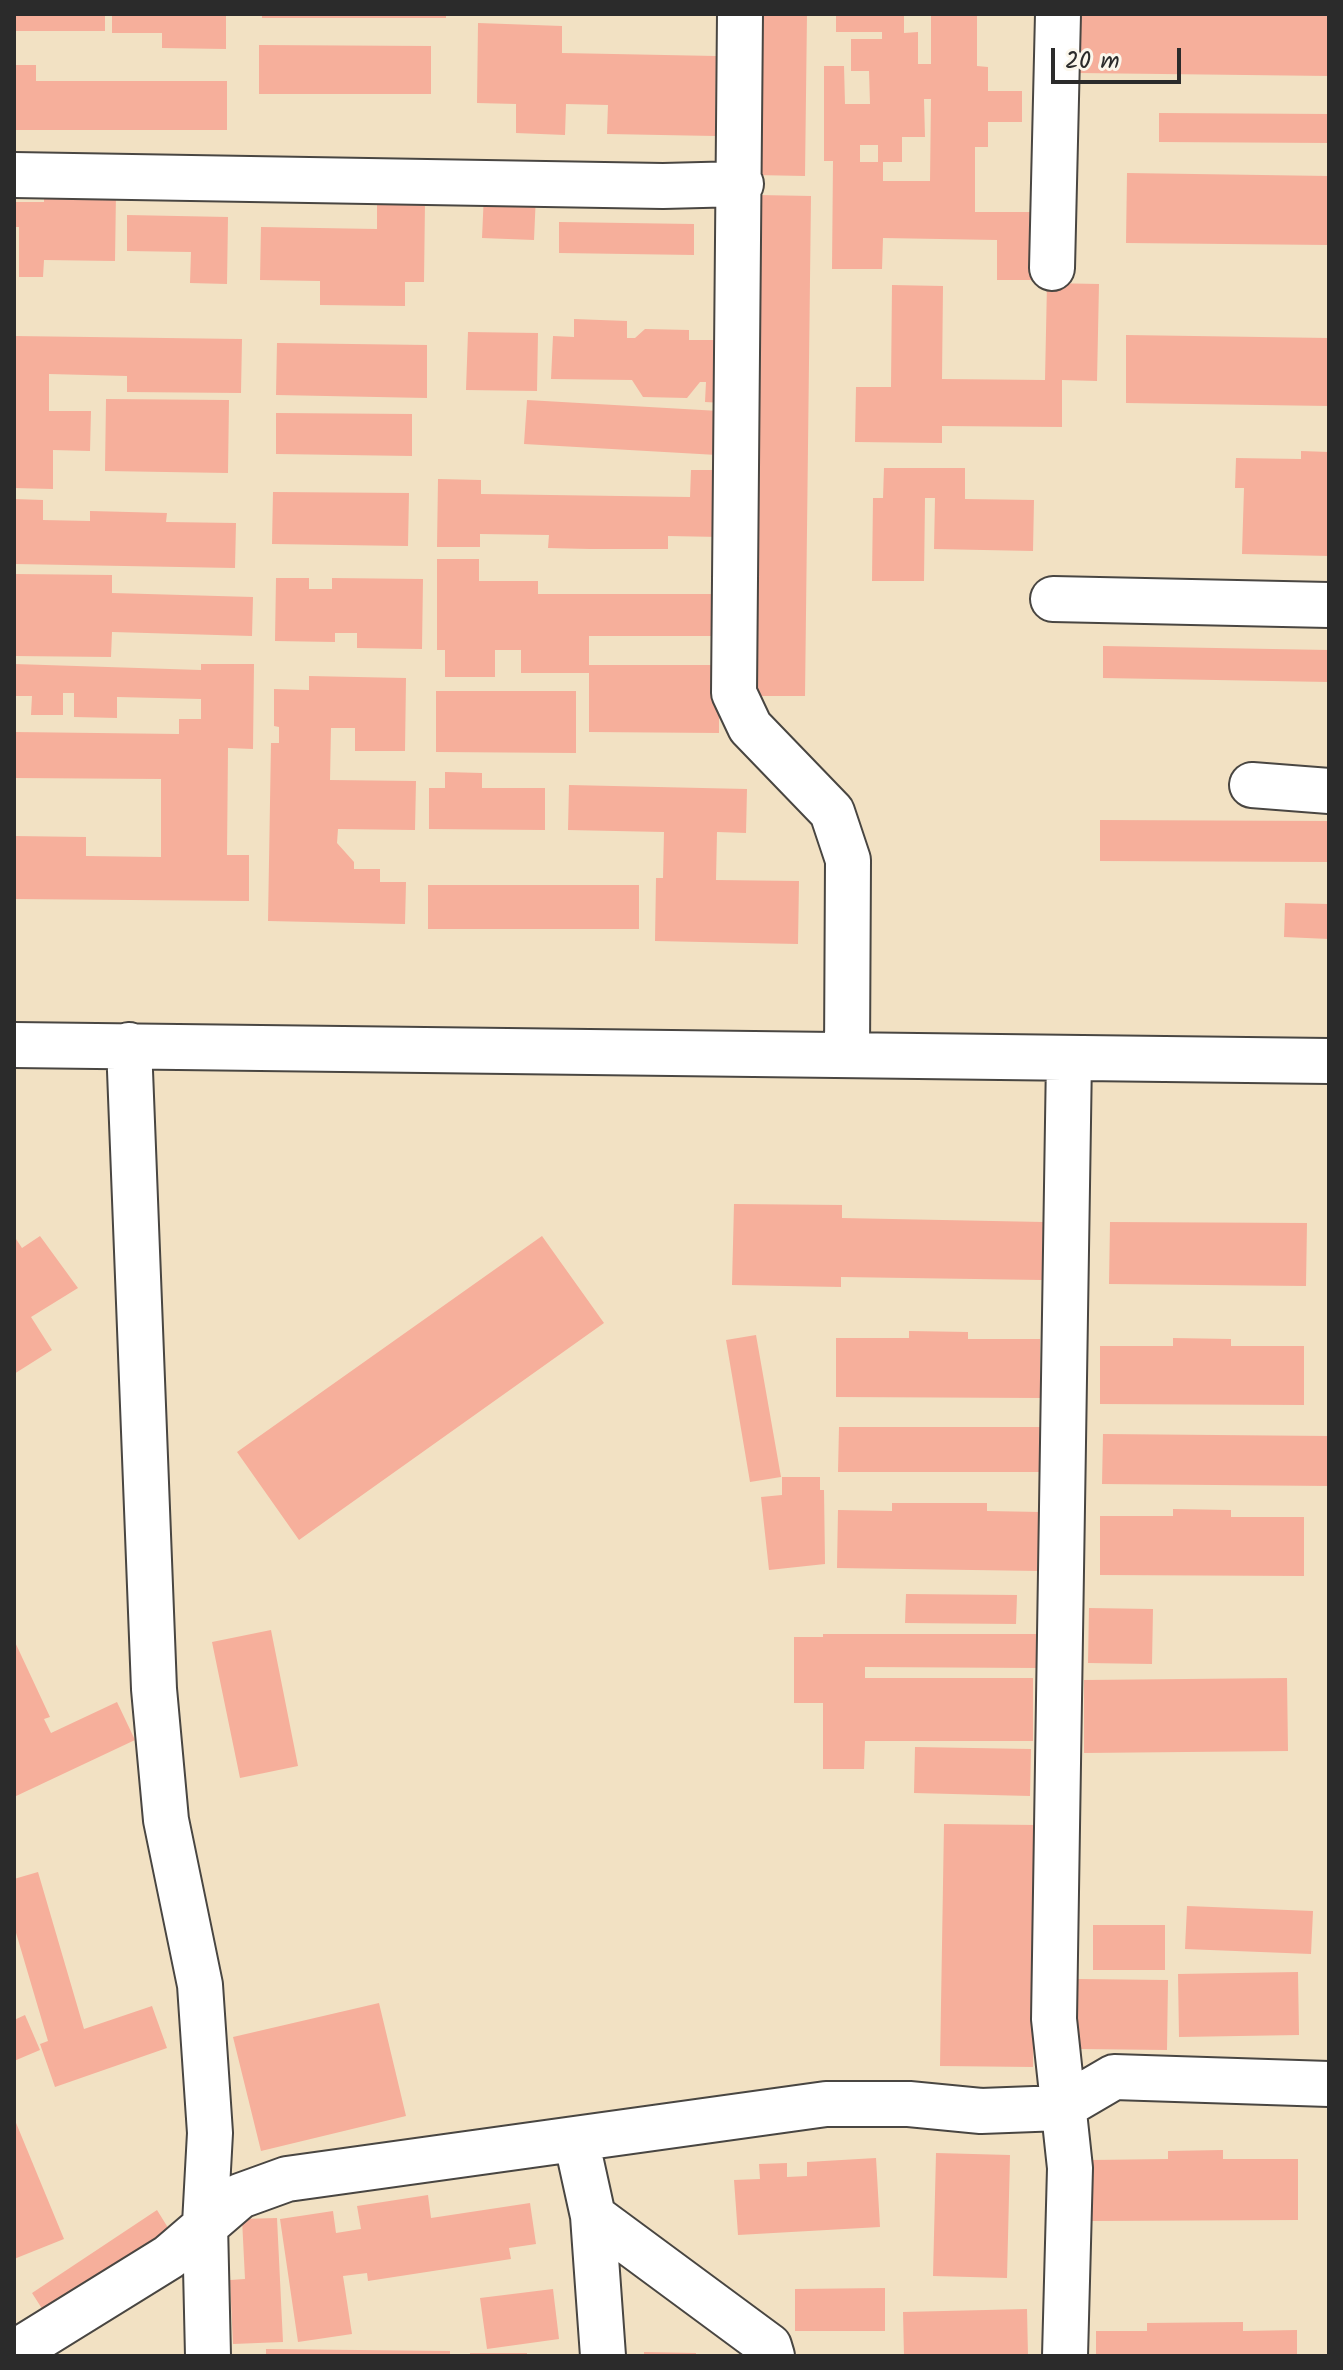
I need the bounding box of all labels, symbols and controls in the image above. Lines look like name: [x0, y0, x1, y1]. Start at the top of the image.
scale bar: [1055, 32, 1185, 82]
text: 20 m: [1065, 42, 1120, 81]

